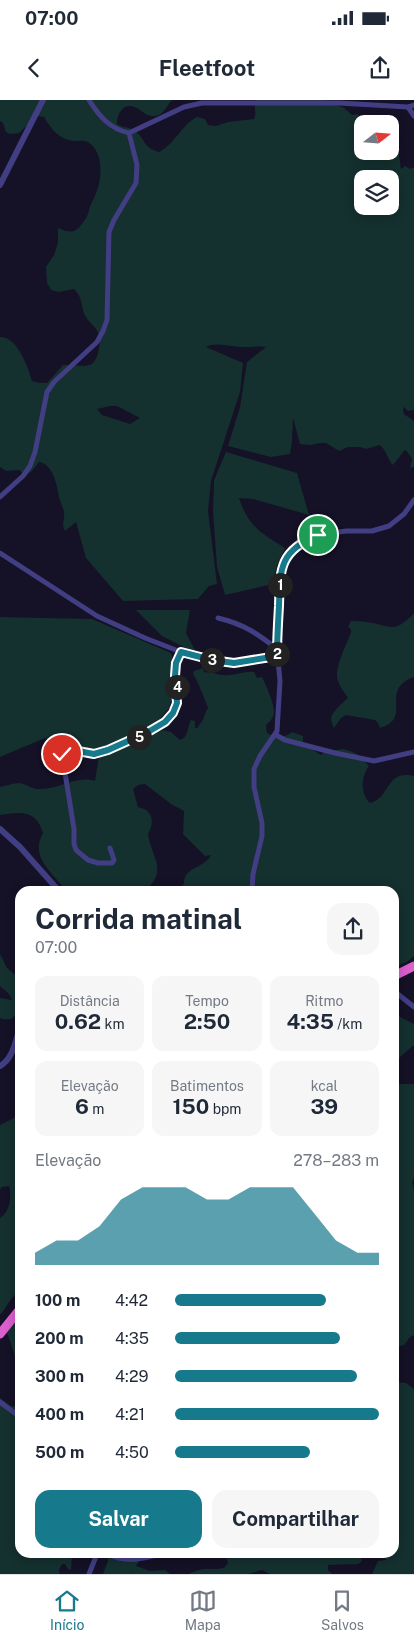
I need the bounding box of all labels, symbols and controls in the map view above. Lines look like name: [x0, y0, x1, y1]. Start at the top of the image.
text: 07:00: [25, 7, 78, 29]
icon: back: [20, 54, 48, 82]
icon: share: [366, 54, 394, 82]
text: Fleetfoot: [159, 55, 255, 81]
north arrow: [354, 115, 399, 160]
map controls: [354, 115, 399, 215]
button: layers: [354, 170, 399, 215]
pin: [297, 514, 339, 556]
icon: arrive: [304, 521, 332, 549]
pin: 1: [268, 572, 292, 598]
text: 1: [278, 577, 284, 593]
pin: 2: [264, 642, 290, 666]
text: 2: [273, 646, 282, 662]
pin: 3: [200, 648, 224, 672]
text: 3: [208, 652, 217, 668]
pin: 4: [164, 674, 190, 700]
text: 4: [173, 679, 182, 695]
pin: 5: [126, 724, 152, 750]
text: 5: [135, 729, 144, 745]
pin: [41, 733, 83, 775]
icon: check: [48, 740, 76, 768]
text: Corrida matinal: [35, 902, 242, 935]
button: share: [327, 903, 379, 955]
text: 07:00: [35, 938, 77, 957]
text: Distância: [60, 993, 120, 1009]
text: Tempo: [185, 993, 229, 1009]
text: Ritmo: [305, 993, 343, 1009]
text: 0.62: [55, 1009, 101, 1034]
text: 2:50: [184, 1009, 230, 1034]
text: 4:35: [286, 1009, 334, 1034]
text: km: [101, 1016, 125, 1032]
text: /km: [334, 1016, 362, 1032]
text: Elevação: [61, 1078, 119, 1094]
text: Batimentos: [170, 1078, 244, 1094]
text: kcal: [311, 1078, 338, 1094]
text: 6: [75, 1094, 89, 1119]
text: 150: [173, 1094, 209, 1119]
text: 39: [310, 1094, 338, 1119]
text: m: [89, 1101, 104, 1117]
text: bpm: [209, 1101, 241, 1117]
text: Elevação: [35, 1151, 101, 1170]
text: 278–283 m: [293, 1151, 379, 1170]
text: 100 m: [35, 1291, 80, 1310]
text: 4:42: [115, 1291, 148, 1310]
text: 200 m: [35, 1329, 84, 1348]
text: 4:35: [115, 1329, 149, 1348]
text: 300 m: [35, 1367, 84, 1386]
text: 4:29: [115, 1367, 149, 1386]
text: 400 m: [35, 1405, 84, 1424]
text: 4:21: [115, 1405, 145, 1424]
text: 500 m: [35, 1443, 84, 1462]
text: 4:50: [115, 1443, 149, 1462]
button: Salvar: [35, 1490, 202, 1548]
button: Compartilhar: [212, 1490, 379, 1548]
tab: Início: [50, 1587, 84, 1633]
tab: Mapa: [185, 1587, 221, 1633]
tab: Salvos: [321, 1587, 364, 1633]

